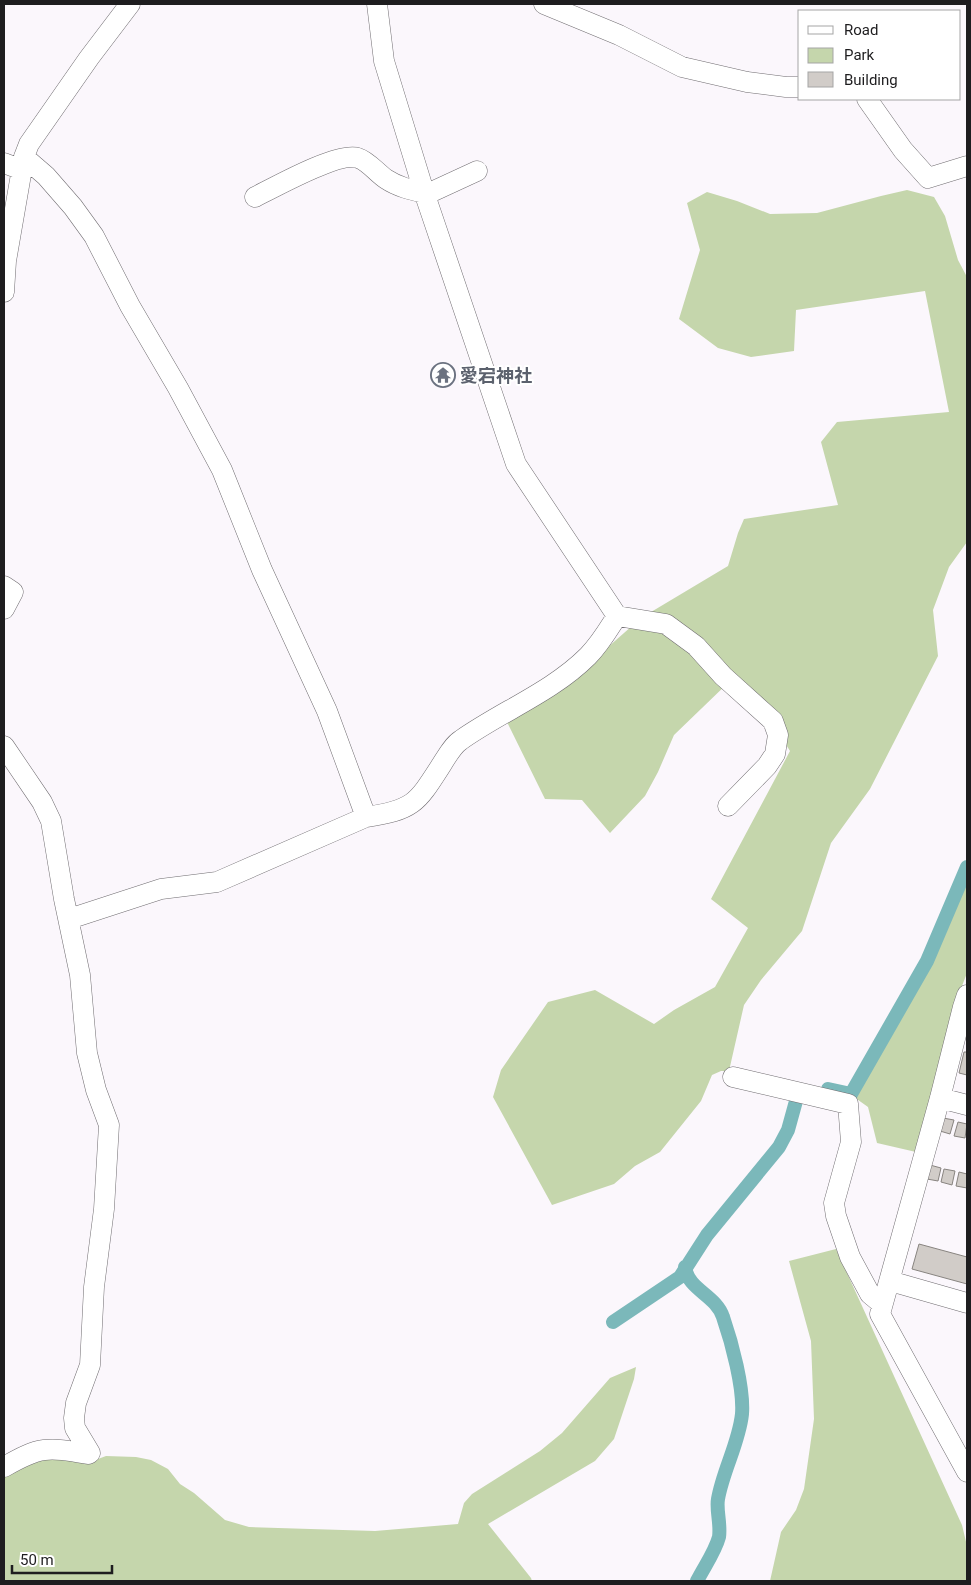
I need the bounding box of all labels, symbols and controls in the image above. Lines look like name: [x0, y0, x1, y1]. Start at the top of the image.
legend: [798, 10, 961, 100]
text: Road: [844, 21, 878, 39]
text: Park: [844, 46, 875, 64]
text: Building: [844, 71, 898, 89]
temple icon: 愛宕神社: [430, 362, 456, 388]
place label: 愛宕神社: [460, 365, 532, 386]
scale bar: [12, 1542, 112, 1574]
text: 50 m: [20, 1551, 54, 1569]

